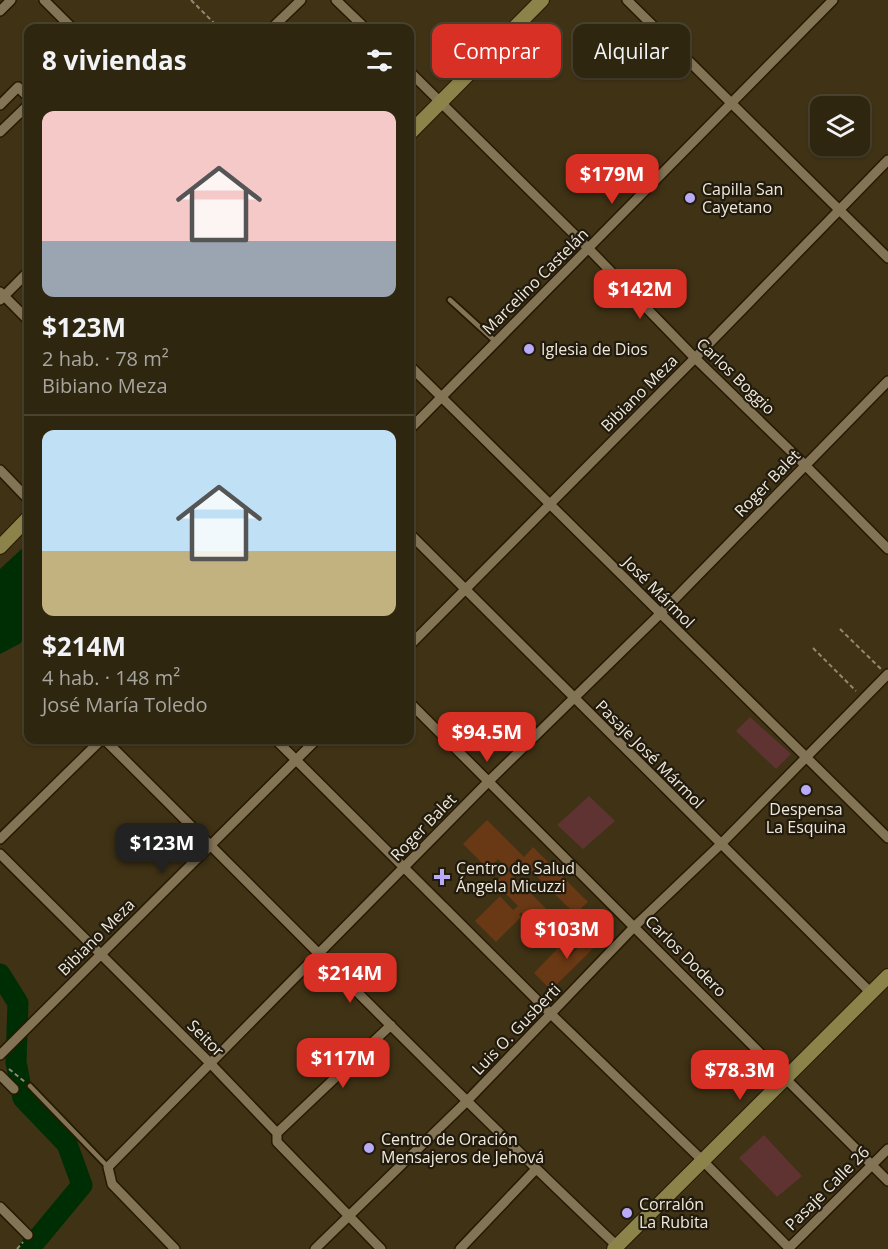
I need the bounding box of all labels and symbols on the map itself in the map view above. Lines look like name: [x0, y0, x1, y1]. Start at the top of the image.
pin: $179M: [570, 154, 654, 205]
place label: Capilla San Cayetano: [702, 178, 783, 218]
marker: Capilla San Cayetano: [683, 191, 697, 205]
street label: Marcelino Castelán: [477, 223, 593, 339]
pin: $142M: [598, 269, 682, 320]
street label: Carlos Boggio: [692, 333, 780, 419]
place label: Iglesia de Dios: [541, 338, 648, 360]
marker: Iglesia de Dios: [522, 342, 536, 356]
street label: Bibiano Meza: [596, 350, 682, 436]
street label: Roger Balet: [729, 444, 805, 522]
street label: José Mármol: [617, 550, 700, 633]
street label: Pasaje José Mármol: [591, 695, 709, 813]
pin: $94.5M: [438, 712, 536, 763]
marker: Despensa La Esquina: [799, 783, 813, 797]
street label: Roger Balet: [385, 788, 461, 866]
place label: Despensa La Esquina: [766, 798, 846, 838]
pin: $123M: [120, 823, 204, 874]
place label: Centro de Salud Ángela Micuzzi: [456, 857, 575, 897]
marker: Centro de Salud Ángela Micuzzi: [433, 868, 451, 886]
street label: Bibiano Meza: [53, 894, 139, 980]
pin: $103M: [525, 909, 609, 960]
street label: Carlos Dodero: [640, 910, 732, 1002]
pin: $214M: [308, 953, 392, 1004]
street label: Luis O. Gusberti: [467, 979, 565, 1079]
street label: Seitor: [183, 1015, 230, 1062]
pin: $117M: [301, 1038, 385, 1089]
pin: $78.3M: [691, 1050, 789, 1101]
place label: Centro de Oración Mensajeros de Jehová: [381, 1128, 544, 1168]
marker: Centro de Oración Mensajeros de Jehová: [362, 1141, 376, 1155]
street label: Pasaje Calle 26: [780, 1141, 874, 1235]
place label: Corralón La Rubita: [639, 1193, 709, 1233]
marker: Corralón La Rubita: [620, 1206, 634, 1220]

